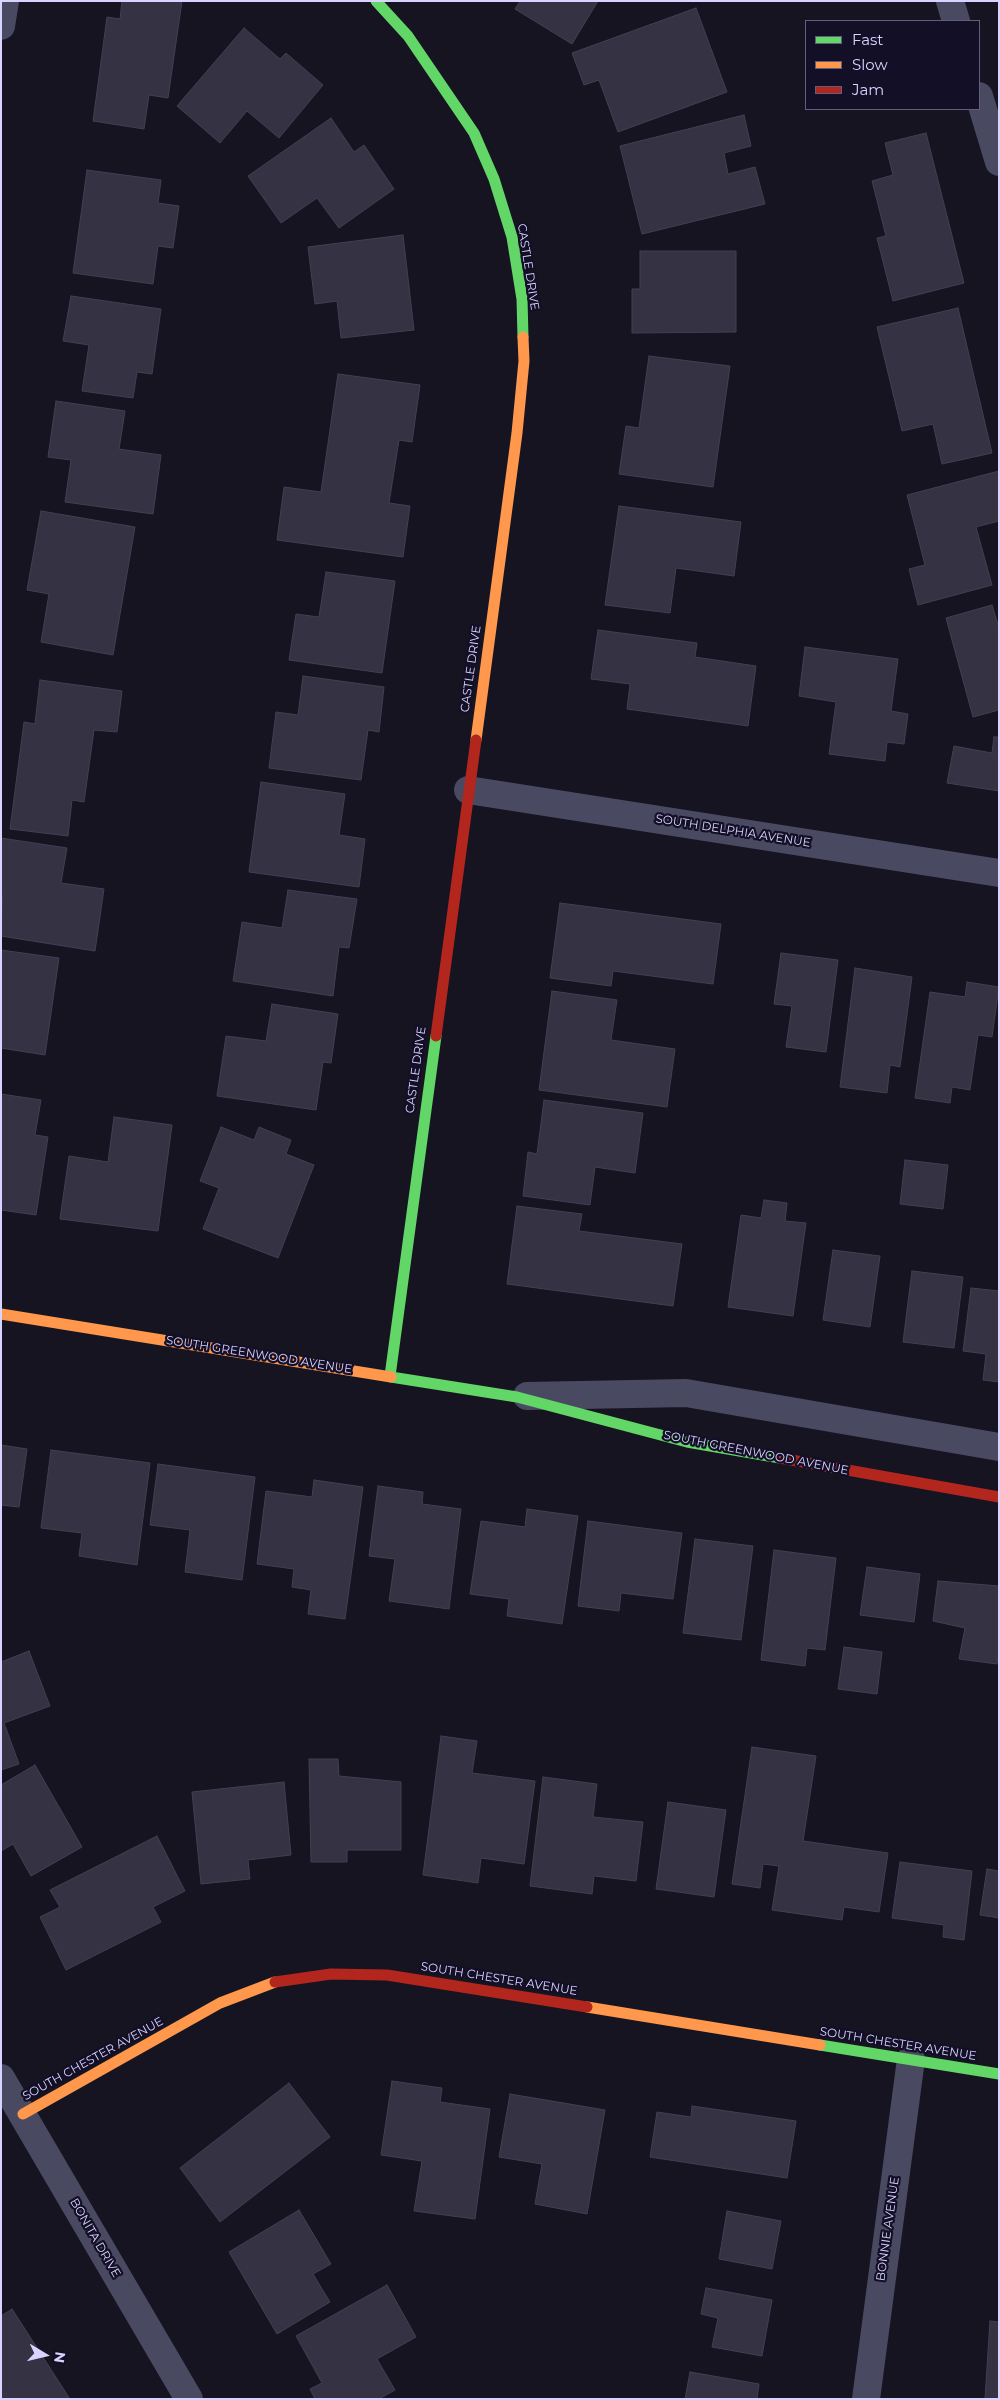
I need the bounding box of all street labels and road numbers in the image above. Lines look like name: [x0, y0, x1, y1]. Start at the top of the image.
street label: CASTLE DRIVE: [514, 223, 542, 311]
street label: CASTLE DRIVE: [458, 625, 484, 713]
street label: SOUTH DELPHIA AVENUE: [654, 812, 812, 850]
street label: CASTLE DRIVE: [403, 1026, 429, 1114]
street label: SOUTH GREENWOOD AVENUE: [165, 1333, 353, 1377]
street label: SOUTH GREENWOOD AVENUE: [662, 1428, 850, 1478]
street label: SOUTH CHESTER AVENUE: [420, 1959, 578, 1999]
street label: SOUTH CHESTER AVENUE: [20, 2014, 166, 2104]
street label: SOUTH CHESTER AVENUE: [819, 2024, 977, 2064]
street label: BONNIE AVENUE: [874, 2176, 902, 2282]
street label: BONITA DRIVE: [67, 2196, 123, 2280]

